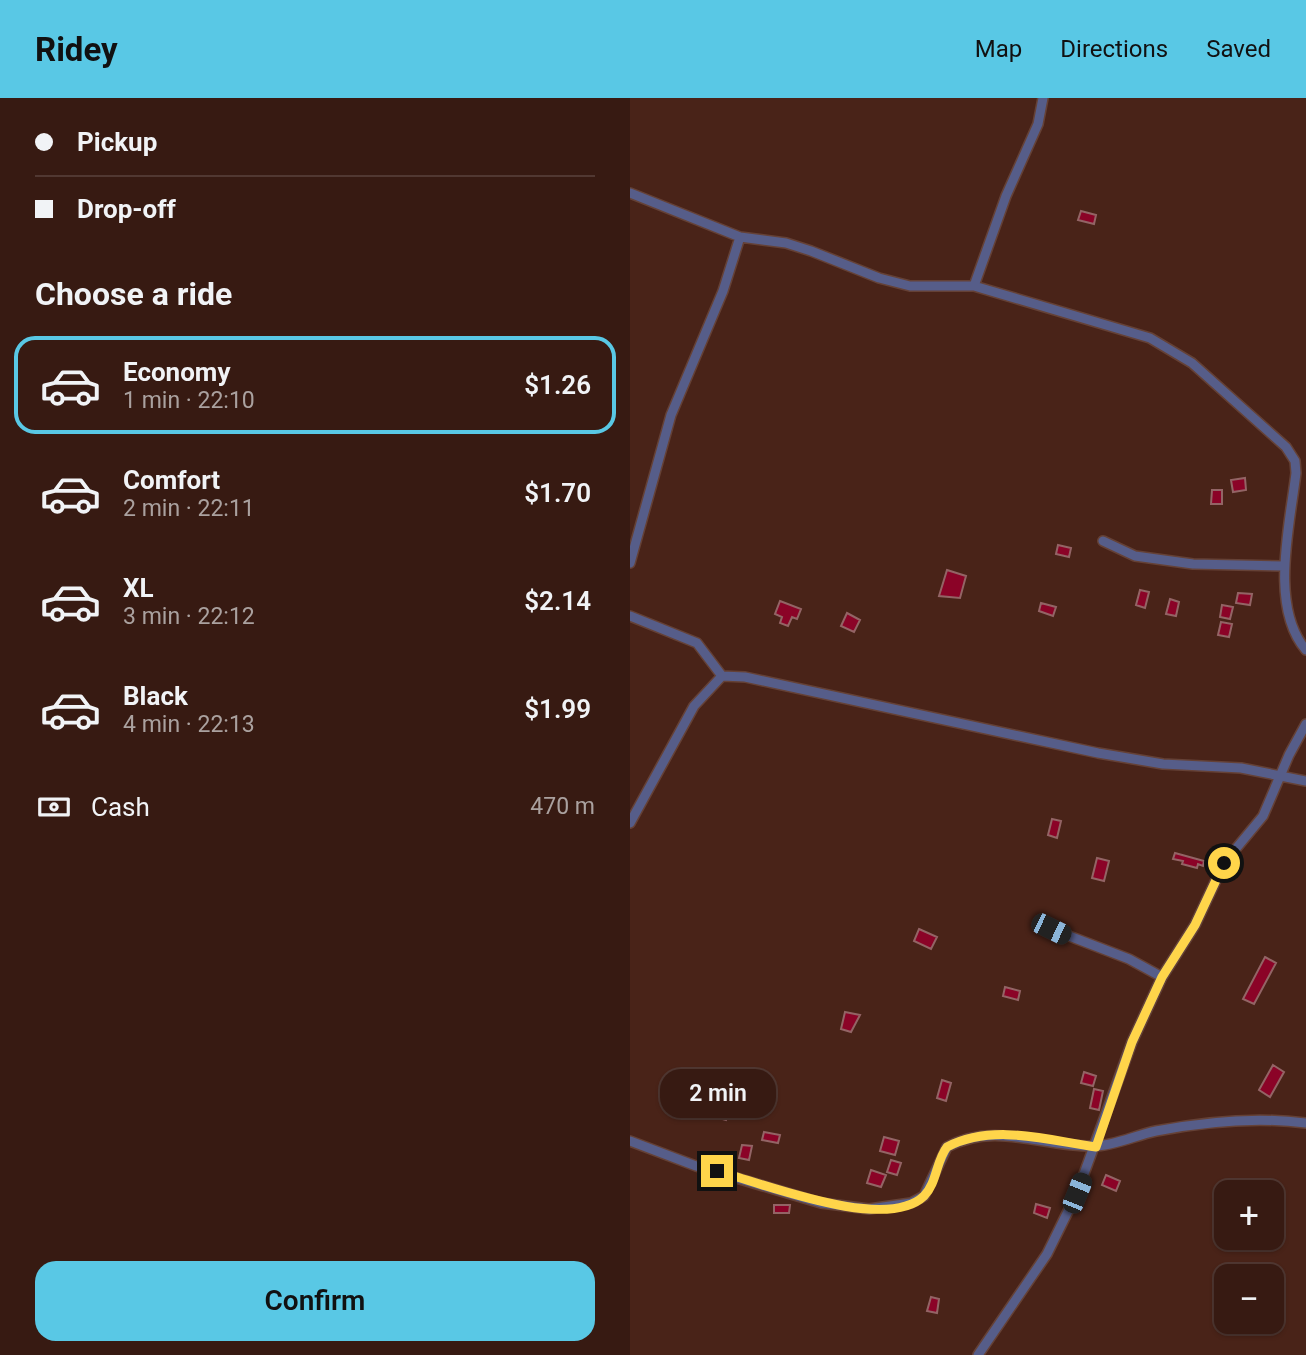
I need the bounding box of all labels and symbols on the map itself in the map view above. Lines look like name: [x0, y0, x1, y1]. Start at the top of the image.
route start: [1208, 847, 1240, 879]
car: [1028, 910, 1075, 948]
callout: 2 min: [659, 1070, 775, 1118]
route end: [701, 1155, 733, 1187]
car: [1060, 1170, 1095, 1216]

